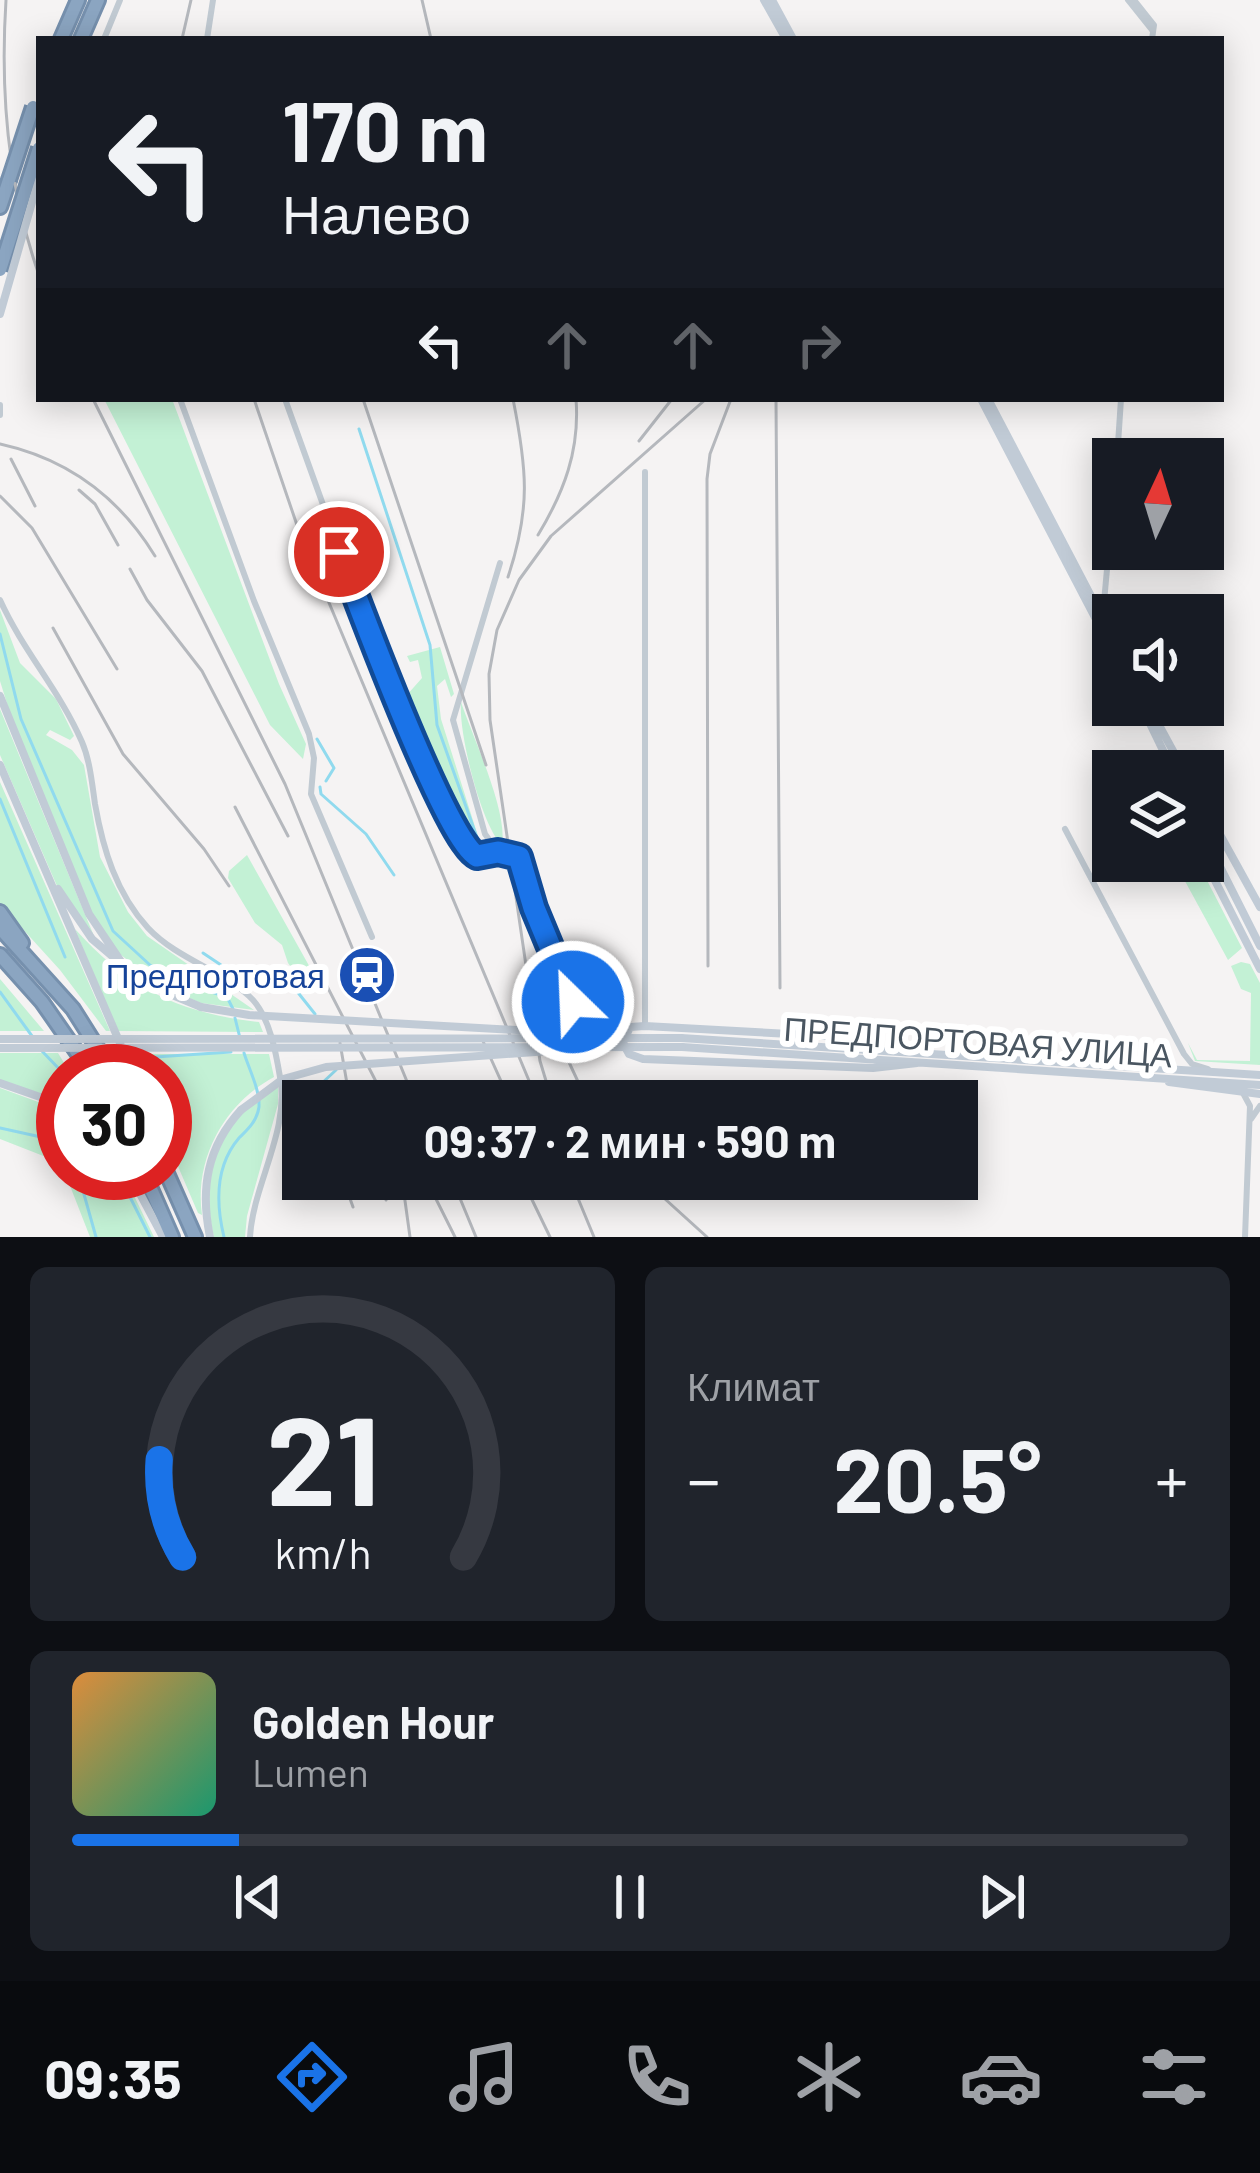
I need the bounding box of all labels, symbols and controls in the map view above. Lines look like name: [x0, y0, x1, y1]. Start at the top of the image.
text: 170 m: [282, 78, 488, 179]
icon: left: [84, 84, 240, 240]
text: Налево: [282, 180, 471, 245]
icon: left: [408, 312, 474, 378]
icon: ahead: [534, 312, 600, 378]
icon: ahead: [660, 312, 726, 378]
icon: right: [786, 312, 852, 378]
north arrow: [1092, 438, 1224, 570]
map controls: [1092, 438, 1224, 882]
pin: [288, 501, 390, 603]
icon: arrive: [306, 519, 372, 585]
button: sound: [1092, 594, 1224, 726]
button: layers: [1092, 750, 1224, 882]
position arrow: [510, 939, 636, 1065]
station icon: Предпортовая: [336, 944, 398, 1006]
place label: Предпортовая: [106, 955, 325, 995]
street label: ПРЕДПОРТОВАЯ УЛИЦА: [782, 1007, 1174, 1075]
speed limit sign: 30: [36, 1044, 192, 1200]
text: 09:37 · 2 мин · 590 m: [424, 1113, 836, 1167]
text: Климат: [687, 1362, 820, 1409]
text: 21: [266, 1381, 379, 1531]
text: 20.5°: [833, 1423, 1042, 1531]
text: −: [687, 1438, 720, 1517]
text: +: [1155, 1438, 1188, 1517]
text: km/h: [274, 1526, 371, 1578]
text: Golden Hour: [252, 1694, 494, 1748]
text: Lumen: [252, 1748, 369, 1795]
icon: previous: [225, 1864, 291, 1930]
icon: pause: [597, 1864, 663, 1930]
icon: next: [969, 1864, 1035, 1930]
icon: directions: [270, 2035, 354, 2119]
icon: music: [442, 2035, 526, 2119]
icon: phone: [615, 2035, 699, 2119]
icon: climate: [787, 2035, 871, 2119]
icon: car: [959, 2035, 1043, 2119]
icon: filters: [1132, 2035, 1216, 2119]
text: 09:35: [44, 2045, 182, 2110]

